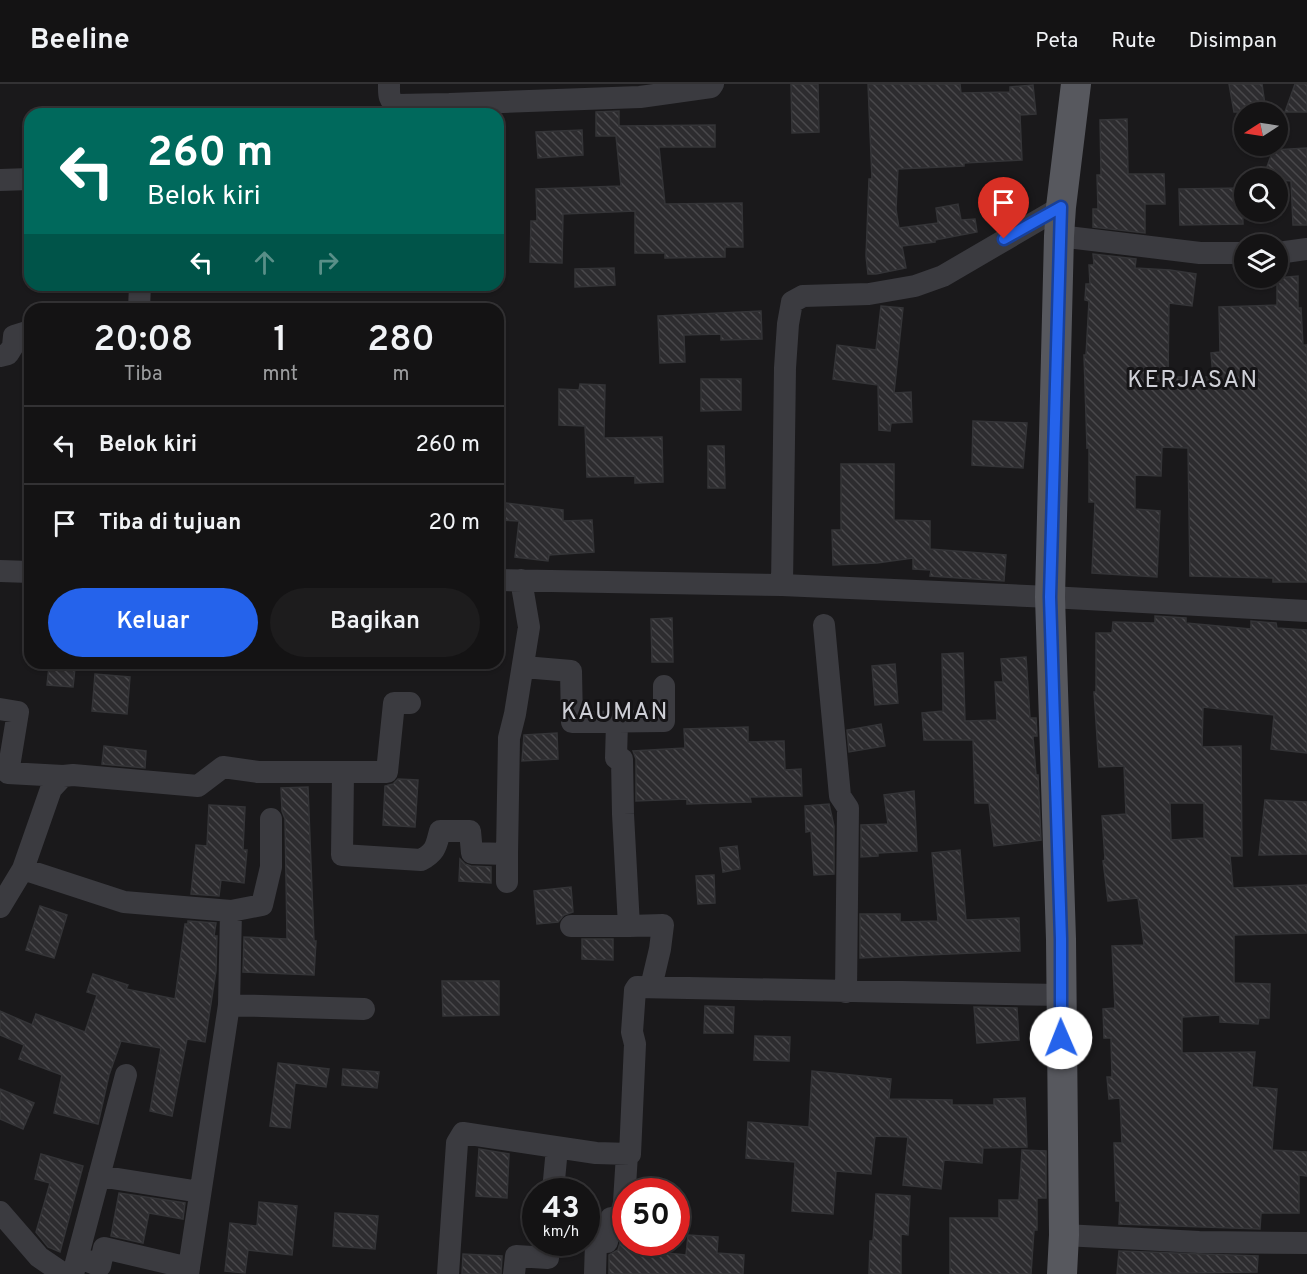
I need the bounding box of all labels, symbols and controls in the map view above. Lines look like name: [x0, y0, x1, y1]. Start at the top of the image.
text: Beeline: [30, 23, 130, 59]
text: Peta: [1035, 28, 1078, 55]
text: Rute: [1111, 28, 1156, 55]
text: Disimpan: [1189, 28, 1277, 55]
north arrow: [1234, 102, 1288, 156]
map controls: [1234, 102, 1288, 288]
text: 260 m: [147, 128, 273, 181]
icon: left: [48, 132, 126, 210]
button: search: [1234, 168, 1288, 222]
pin: [978, 177, 1029, 239]
text: Belok kiri: [147, 180, 261, 214]
icon: arrive: [987, 186, 1020, 219]
button: layers: [1234, 234, 1288, 288]
icon: left: [185, 246, 218, 279]
icon: ahead: [248, 246, 281, 279]
icon: right: [311, 246, 344, 279]
text: 20:08: [93, 318, 193, 364]
text: 1: [273, 318, 287, 364]
text: 280: [367, 318, 435, 364]
text: Tiba: [124, 362, 163, 388]
text: mnt: [262, 362, 298, 388]
text: m: [393, 362, 410, 388]
district label: KERJASAN: [1127, 366, 1259, 396]
icon: left: [48, 429, 81, 462]
text: Belok kiri: [99, 432, 197, 459]
text: 260 m: [415, 432, 480, 459]
icon: arrive: [48, 507, 81, 540]
text: Tiba di tujuan: [99, 510, 241, 537]
text: 20 m: [429, 510, 480, 537]
button: Keluar: [48, 588, 258, 657]
button: Bagikan: [270, 588, 480, 657]
district label: KAUMAN: [561, 698, 669, 728]
position arrow: [1029, 1006, 1093, 1070]
speed limit sign: 50: [612, 1178, 690, 1256]
text: 43: [542, 1191, 580, 1228]
text: km/h: [543, 1223, 579, 1242]

